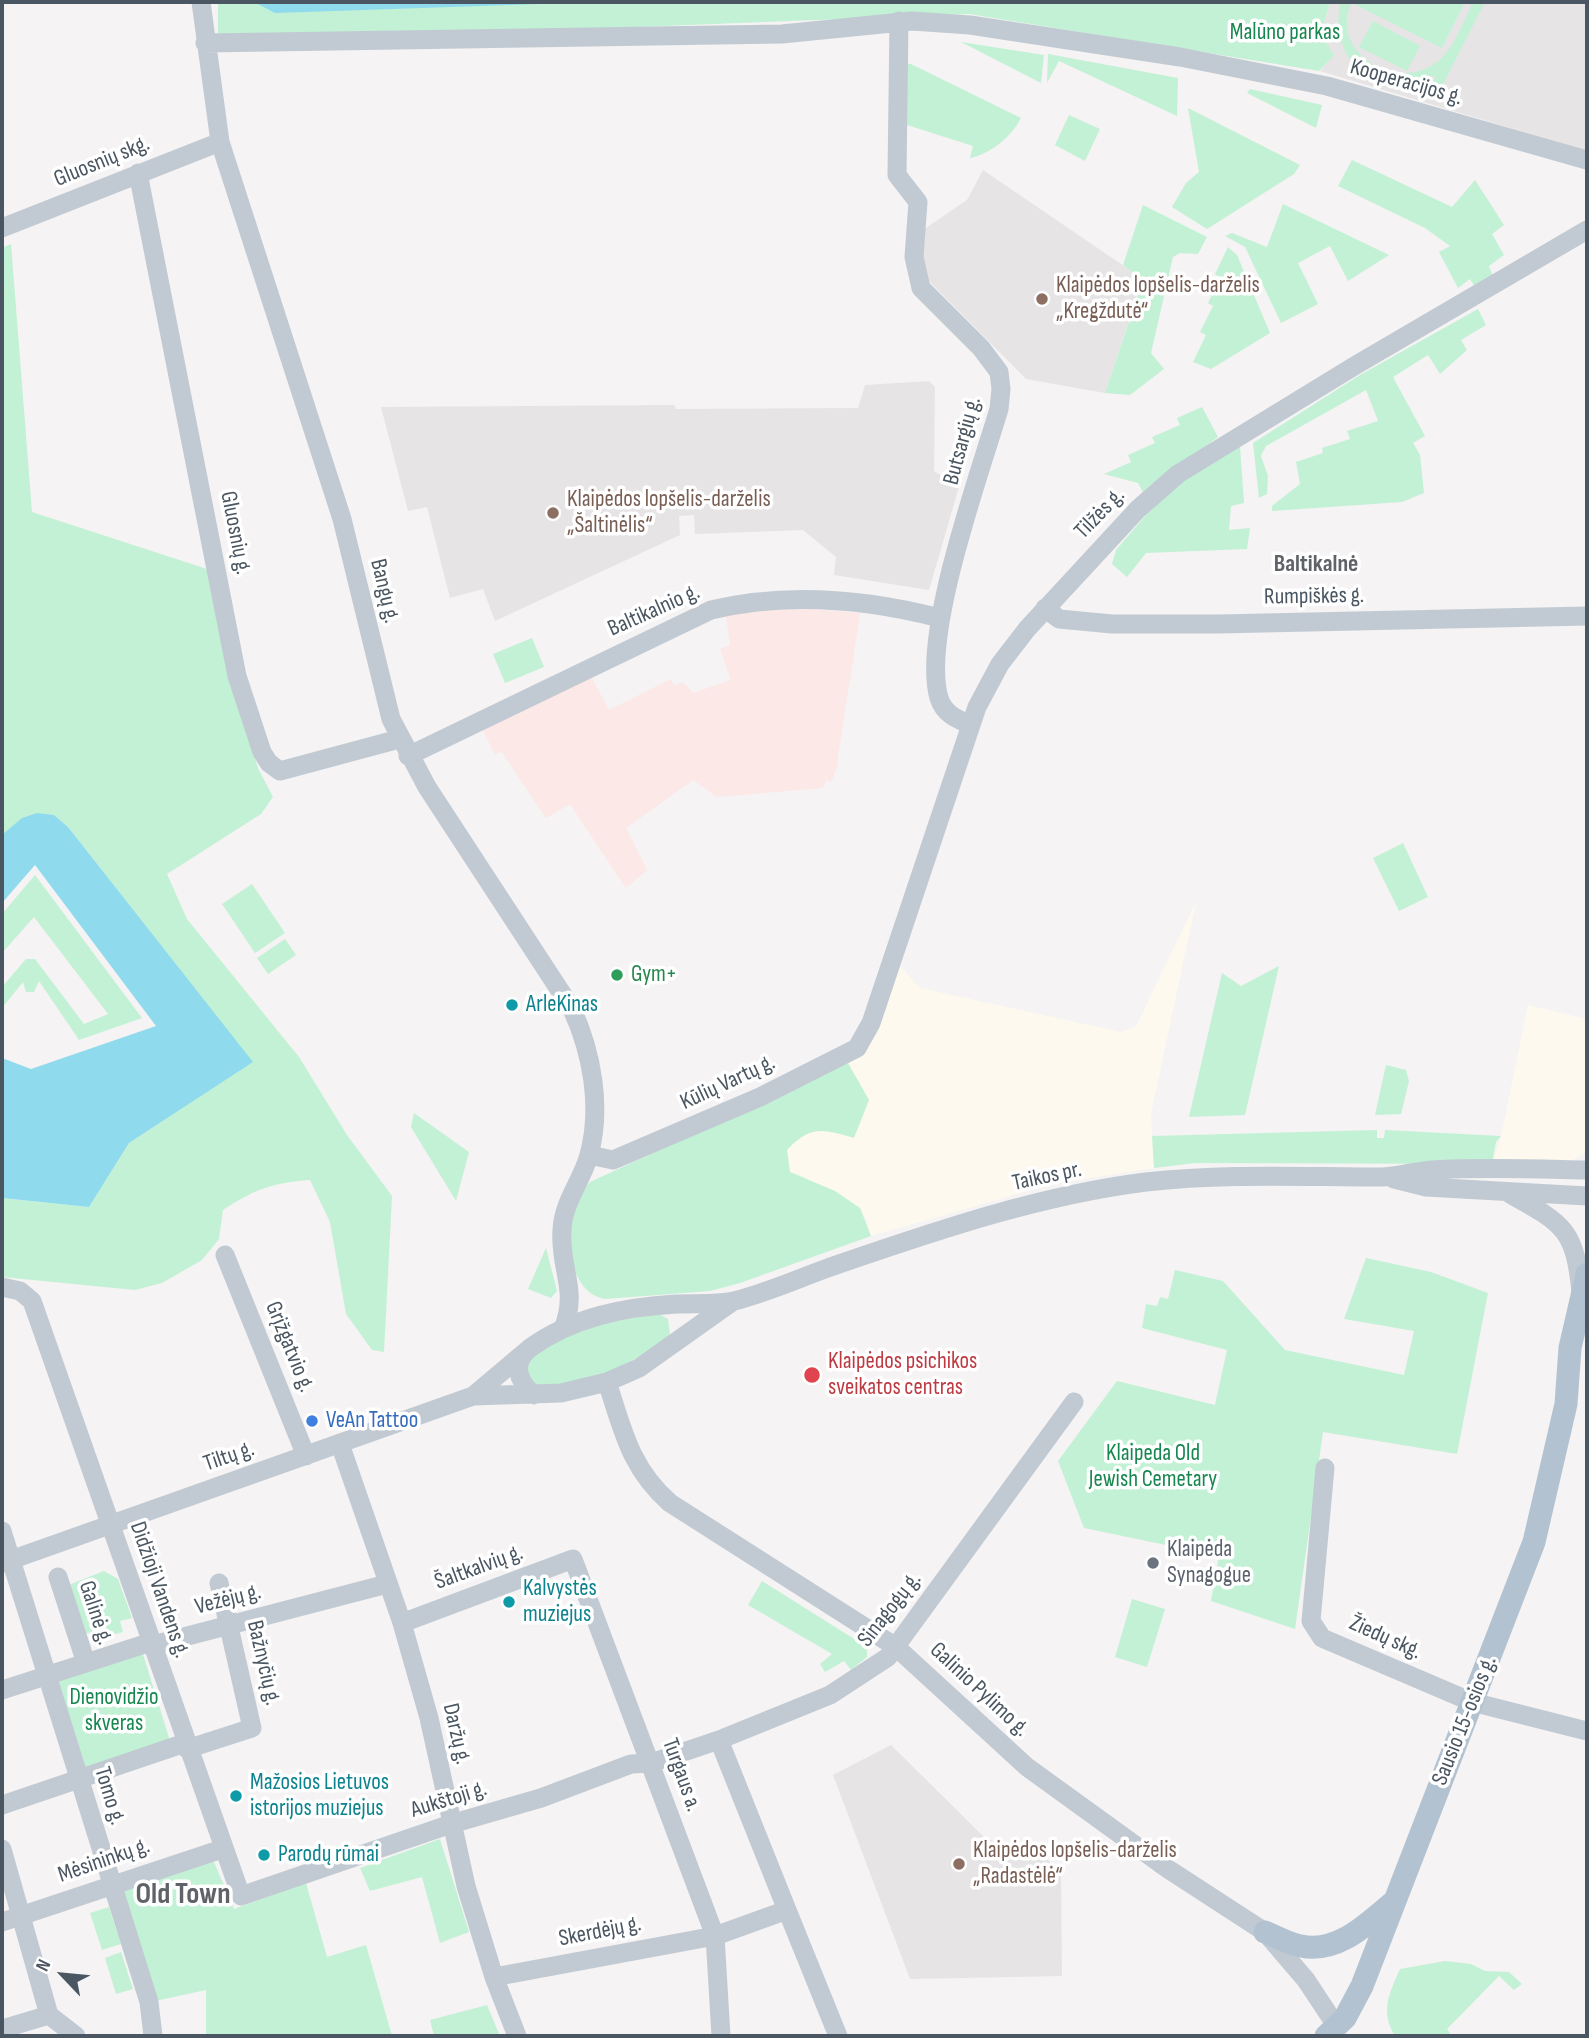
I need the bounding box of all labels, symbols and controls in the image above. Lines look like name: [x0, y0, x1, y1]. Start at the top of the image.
park label: Malūno parkas: [1230, 19, 1340, 47]
street label: Kooperacijos g.: [1347, 54, 1465, 112]
street label: Gluosnių skg.: [50, 130, 154, 194]
place label: Klaipėdos lopšelis-darželis „Kregždutė“: [1056, 272, 1260, 326]
marker: Klaipėdos lopšelis-darželis „Kregždutė“: [1034, 291, 1050, 307]
street label: Butsargių g.: [938, 394, 988, 488]
street label: Tilžės g.: [1069, 483, 1131, 545]
place label: Klaipėdos lopšelis-darželis „Šaltinėlis“: [567, 486, 771, 540]
street label: Gluosnių g.: [213, 489, 257, 577]
marker: Klaipėdos lopšelis-darželis „Šaltinėlis“: [545, 505, 561, 521]
district label: Baltikalnė: [1274, 551, 1358, 579]
street label: Bangų g.: [363, 556, 405, 626]
street label: Baltikalnio g.: [604, 579, 704, 643]
street label: Rumpiškės g.: [1264, 582, 1364, 612]
place label: Gym+: [631, 961, 677, 989]
marker: Gym+: [609, 967, 625, 983]
place label: ArleKinas: [526, 991, 598, 1019]
marker: ArleKinas: [504, 997, 520, 1013]
street label: Kūlių Vartų g.: [676, 1049, 780, 1117]
street label: Taikos pr.: [1010, 1156, 1084, 1198]
street label: Grįžgatvio g.: [258, 1298, 320, 1396]
place label: Klaipėdos psichikos sveikatos centras: [828, 1348, 977, 1402]
marker: Klaipėdos psichikos sveikatos centras: [802, 1365, 822, 1385]
place label: VeAn Tattoo: [326, 1407, 418, 1435]
marker: VeAn Tattoo: [304, 1413, 320, 1429]
street label: Tiltų g.: [200, 1436, 258, 1478]
park label: Klaipeda Old Jewish Cemetary: [1089, 1440, 1217, 1494]
street label: Didžioji Vandens g.: [123, 1518, 195, 1662]
place label: Klaipėda Synagogue: [1167, 1536, 1251, 1590]
street label: Šaltkalvių g.: [431, 1539, 527, 1597]
marker: Klaipėda Synagogue: [1145, 1555, 1161, 1571]
street label: Sinagogų g.: [852, 1567, 928, 1653]
place label: Kalvystės muziejus: [523, 1575, 597, 1629]
street label: Galinė g.: [72, 1578, 118, 1648]
street label: Vežėjų g.: [192, 1579, 264, 1621]
marker: Kalvystės muziejus: [501, 1594, 517, 1610]
street label: Žiedų skg.: [1345, 1610, 1425, 1666]
street label: Bažnyčių g.: [240, 1618, 286, 1708]
street label: Galinio Pylimo g.: [924, 1637, 1034, 1743]
street label: Sausio 15-osios g.: [1427, 1652, 1503, 1790]
park label: Dienovidžio skveras: [70, 1684, 158, 1738]
street label: Daržų g.: [436, 1701, 476, 1767]
street label: Turgaus a.: [655, 1735, 707, 1815]
street label: Tomo g.: [87, 1764, 131, 1828]
place label: Mažosios Lietuvos istorijos muziejus: [250, 1769, 389, 1823]
street label: Aukštoji g.: [408, 1775, 490, 1825]
marker: Mažosios Lietuvos istorijos muziejus: [228, 1788, 244, 1804]
street label: Mėsininkų g.: [55, 1832, 153, 1890]
place label: Klaipėdos lopšelis-darželis „Radastėlė“: [973, 1837, 1177, 1891]
place label: Parodų rūmai: [278, 1841, 379, 1869]
marker: Parodų rūmai: [256, 1847, 272, 1863]
marker: Klaipėdos lopšelis-darželis „Radastėlė“: [951, 1856, 967, 1872]
district label: Old Town: [135, 1877, 231, 1913]
street label: Skerdėjų g.: [556, 1910, 644, 1954]
north arrow: [28, 1940, 98, 2010]
text: N: [31, 1956, 56, 1975]

